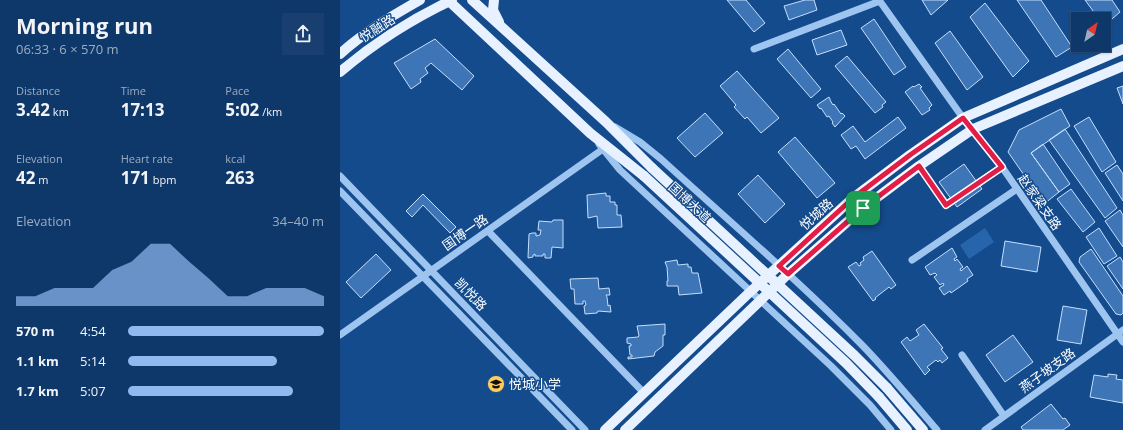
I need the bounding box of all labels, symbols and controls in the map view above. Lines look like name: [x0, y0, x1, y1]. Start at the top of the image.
text: Morning run: [16, 10, 153, 40]
street label: 悦融路: [356, 10, 398, 46]
north arrow: [1071, 12, 1111, 52]
map controls: [1071, 12, 1111, 52]
button: share: [282, 13, 324, 55]
text: 06:33 · 6 × 570 m: [16, 40, 119, 58]
text: Distance: [16, 83, 60, 98]
text: Time: [121, 83, 146, 98]
text: Pace: [225, 83, 250, 98]
text: 3.42: [16, 98, 50, 121]
text: 17:13: [121, 98, 164, 121]
text: 5:02: [225, 98, 259, 121]
text: km: [50, 104, 69, 119]
text: /km: [259, 104, 282, 119]
text: Elevation: [16, 151, 63, 166]
text: Heart rate: [121, 151, 173, 166]
text: kcal: [225, 151, 245, 166]
text: 42: [16, 166, 35, 189]
text: 171: [121, 166, 150, 189]
text: 263: [225, 166, 255, 189]
street label: 赵家梁支路: [1014, 170, 1066, 234]
text: m: [35, 172, 49, 187]
text: bpm: [150, 172, 176, 187]
street label: 国博大道: [665, 178, 715, 226]
pin: [846, 191, 880, 225]
street label: 悦城路: [795, 194, 837, 234]
icon: arrive: [852, 197, 874, 219]
street label: 国博一路: [439, 210, 491, 254]
text: Elevation: [16, 212, 71, 230]
text: 34–40 m: [272, 212, 324, 230]
street label: 凯悦路: [451, 274, 491, 314]
text: 570 m: [16, 322, 54, 340]
text: 4:54: [80, 322, 106, 340]
street label: 燕子坡支路: [1015, 344, 1079, 396]
text: 1.1 km: [16, 352, 59, 370]
text: 5:14: [80, 352, 106, 370]
school or university icon: 悦城小学: [486, 374, 506, 394]
place label: 悦城小学: [509, 375, 561, 393]
text: 1.7 km: [16, 382, 59, 400]
text: 5:07: [80, 382, 106, 400]

